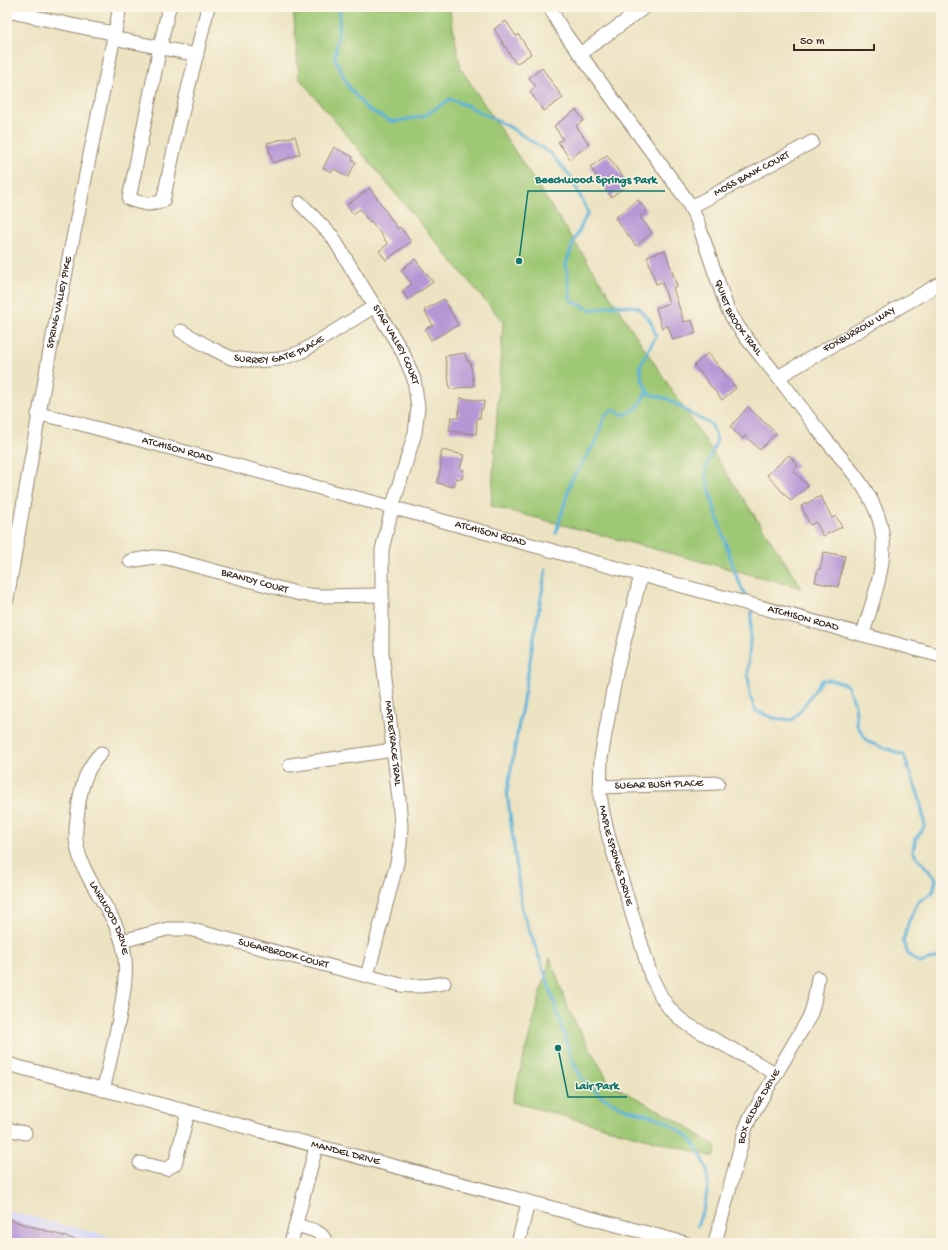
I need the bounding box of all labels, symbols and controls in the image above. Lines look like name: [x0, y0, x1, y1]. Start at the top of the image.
scale bar: [794, 26, 874, 52]
text: 50 m: [800, 35, 825, 49]
street label: MOSS BANK COURT: [712, 149, 792, 200]
callout: Beechwood Springs Park: [528, 167, 665, 191]
text: Beechwood Springs Park: [534, 174, 658, 188]
street label: SPRING VALLEY PIKE: [45, 255, 75, 350]
street label: QUIET BROOK TRAIL: [712, 278, 765, 359]
street label: STAR VALLEY COURT: [369, 303, 421, 386]
street label: FOXBURROW WAY: [820, 305, 898, 356]
street label: SURREY GATE PLACE: [233, 333, 327, 367]
street label: ATCHISON ROAD: [140, 435, 215, 465]
street label: ATCHISON ROAD: [453, 519, 528, 549]
street label: BRANDY COURT: [219, 567, 290, 597]
street label: ATCHISON ROAD: [766, 603, 841, 634]
street label: MAPLETRACE TRAIL: [382, 700, 404, 788]
street label: SUGAR BUSH PLACE: [614, 777, 705, 793]
street label: MAPLE SPRINGS DRIVE: [596, 805, 636, 908]
street label: LAIRWOOD DRIVE: [86, 879, 131, 956]
street label: SUGARBROOK COURT: [237, 936, 330, 972]
street label: BOX ELDER DRIVE: [735, 1066, 784, 1146]
callout: Lair Park: [568, 1073, 627, 1097]
text: Lair Park: [575, 1080, 620, 1094]
street label: MANDEL DRIVE: [310, 1139, 382, 1168]

